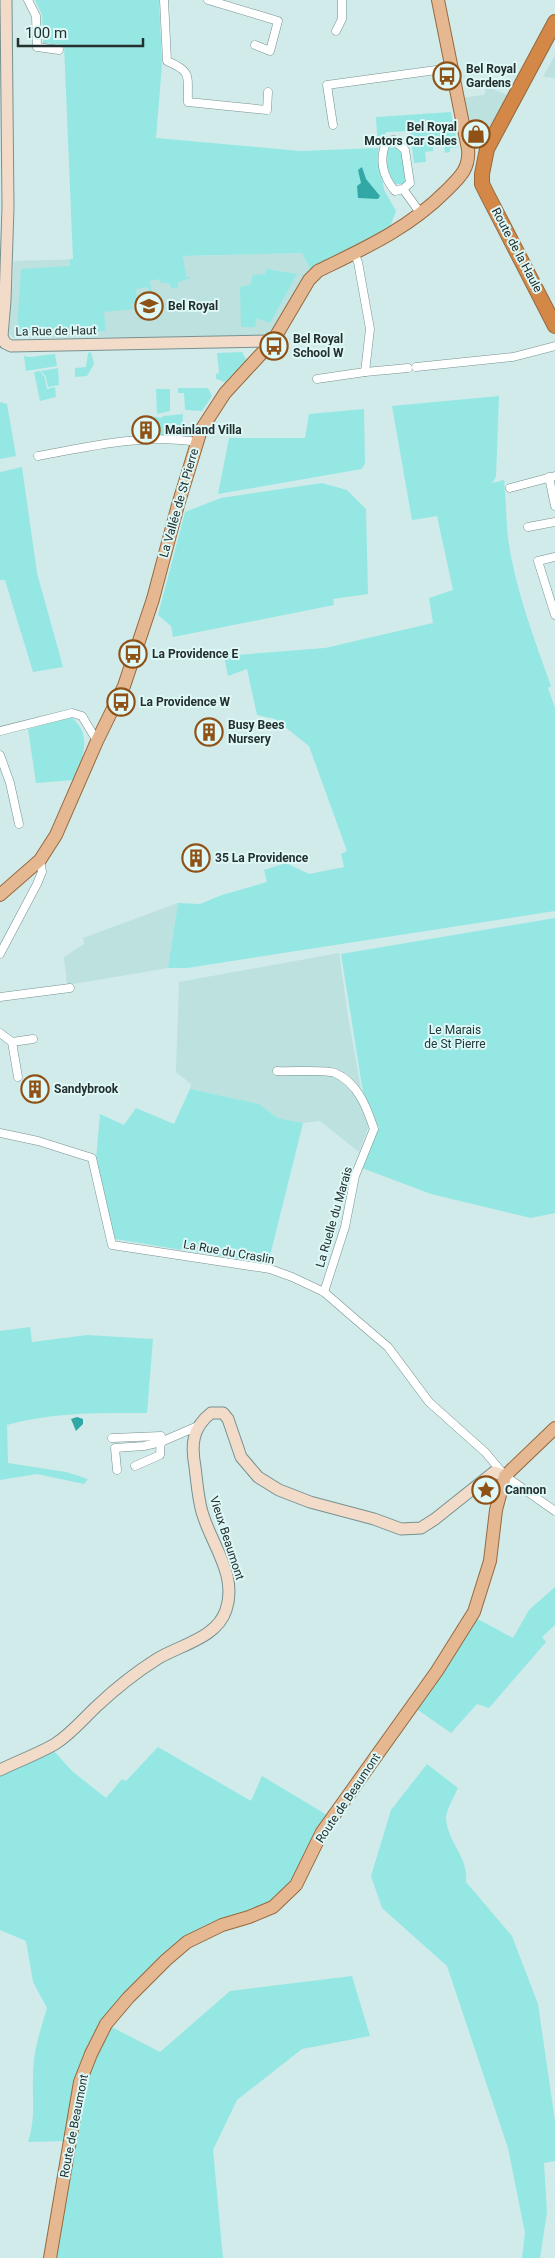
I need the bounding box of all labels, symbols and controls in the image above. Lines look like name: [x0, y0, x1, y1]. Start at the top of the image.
scale bar: [18, 15, 142, 47]
text: 100 m: [25, 24, 67, 42]
bus stop icon: Bel Royal Gardens: [432, 61, 462, 91]
place label: Bel Royal Gardens: [466, 62, 516, 90]
shop icon: Bel Royal Motors Car Sales: [461, 119, 491, 149]
place label: Bel Royal Motors Car Sales: [364, 120, 457, 148]
street label: Route de la Haule: [489, 205, 545, 295]
school or university icon: Bel Royal: [134, 291, 164, 321]
place label: Bel Royal: [168, 299, 218, 313]
street label: La Rue de Haut: [15, 323, 97, 339]
bus stop icon: Bel Royal School W: [259, 331, 289, 361]
place label: Bel Royal School W: [293, 332, 344, 360]
building icon: Mainland Villa: [131, 415, 161, 445]
place label: Mainland Villa: [165, 423, 242, 437]
street label: La Vallée de St Pierre: [157, 447, 201, 559]
bus stop icon: La Providence E: [118, 639, 148, 669]
place label: La Providence E: [152, 647, 238, 661]
bus stop icon: La Providence W: [106, 687, 136, 717]
place label: La Providence W: [140, 695, 230, 709]
building icon: Busy Bees Nursery: [194, 717, 224, 747]
place label: Busy Bees Nursery: [228, 718, 284, 746]
building icon: 35 La Providence: [181, 843, 211, 873]
place label: 35 La Providence: [215, 851, 309, 865]
park label: Le Marais de St Pierre: [424, 1023, 486, 1051]
building icon: Sandybrook: [20, 1074, 50, 1104]
place label: Sandybrook: [54, 1082, 119, 1096]
street label: La Ruelle du Marais: [313, 1165, 355, 1269]
street label: La Rue du Craslin: [182, 1237, 276, 1267]
place icon: Cannon: [471, 1475, 501, 1505]
place label: Cannon: [505, 1483, 547, 1497]
street label: Vieux Beaumont: [207, 1494, 247, 1582]
street label: Route de Beaumont: [313, 1750, 383, 1845]
street label: Route de Beaumont: [57, 2073, 91, 2179]

